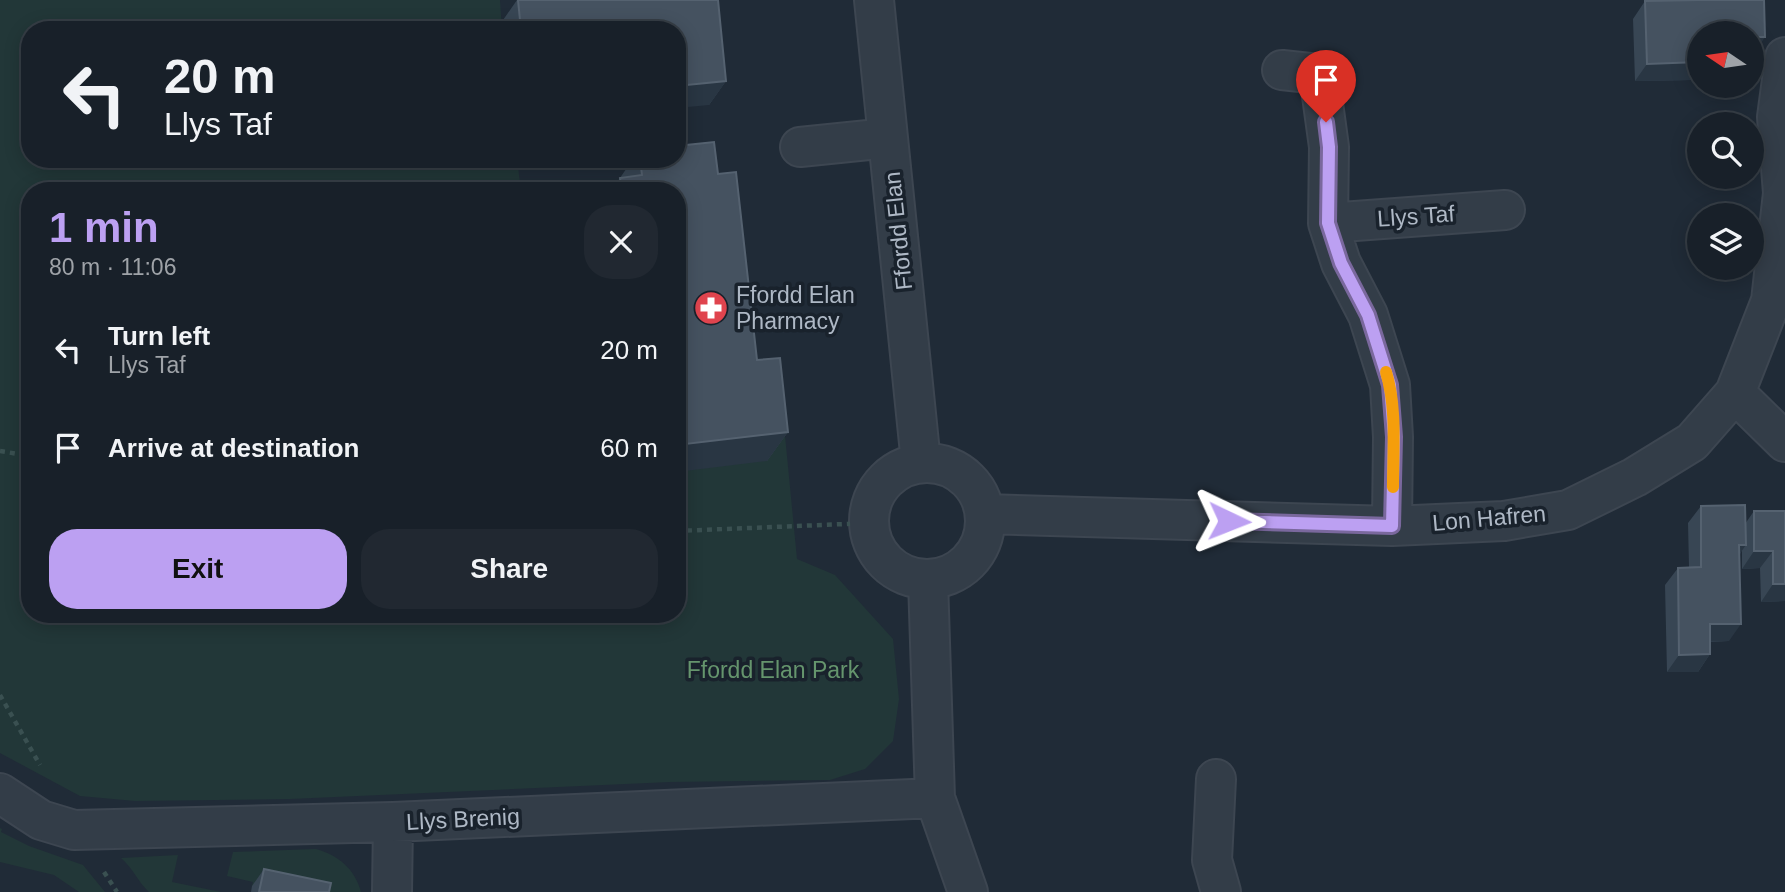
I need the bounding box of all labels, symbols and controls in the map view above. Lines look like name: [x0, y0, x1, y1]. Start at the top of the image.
north arrow: [1687, 21, 1764, 98]
map controls: [1687, 21, 1764, 280]
icon: left: [49, 49, 140, 140]
text: 20 m: [164, 49, 276, 103]
pin: [1296, 50, 1356, 122]
icon: arrive: [1307, 61, 1345, 99]
text: Llys Taf: [164, 106, 272, 142]
button: search: [1687, 112, 1764, 189]
street label: Ffordd Elan: [879, 171, 917, 291]
street label: Llys Taf: [1376, 200, 1456, 232]
button: layers: [1687, 203, 1764, 280]
text: 1 min: [49, 204, 159, 251]
button: close: [584, 205, 658, 279]
text: 80 m · 11:06: [49, 254, 176, 280]
place label: Ffordd Elan Pharmacy: [736, 282, 855, 334]
pharmacy icon: Ffordd Elan Pharmacy: [692, 289, 730, 327]
text: Turn left: [108, 321, 210, 351]
icon: left: [49, 331, 87, 369]
text: 20 m: [600, 335, 658, 365]
text: Llys Taf: [108, 352, 186, 378]
icon: arrive: [49, 429, 87, 467]
text: Arrive at destination: [108, 433, 359, 463]
text: 60 m: [600, 433, 658, 463]
position arrow: [1192, 484, 1266, 558]
street label: Lon Hafren: [1431, 500, 1547, 536]
button: Exit: [49, 529, 347, 609]
button: Share: [361, 529, 658, 609]
park label: Ffordd Elan Park: [687, 657, 860, 683]
street label: Llys Brenig: [406, 803, 520, 835]

